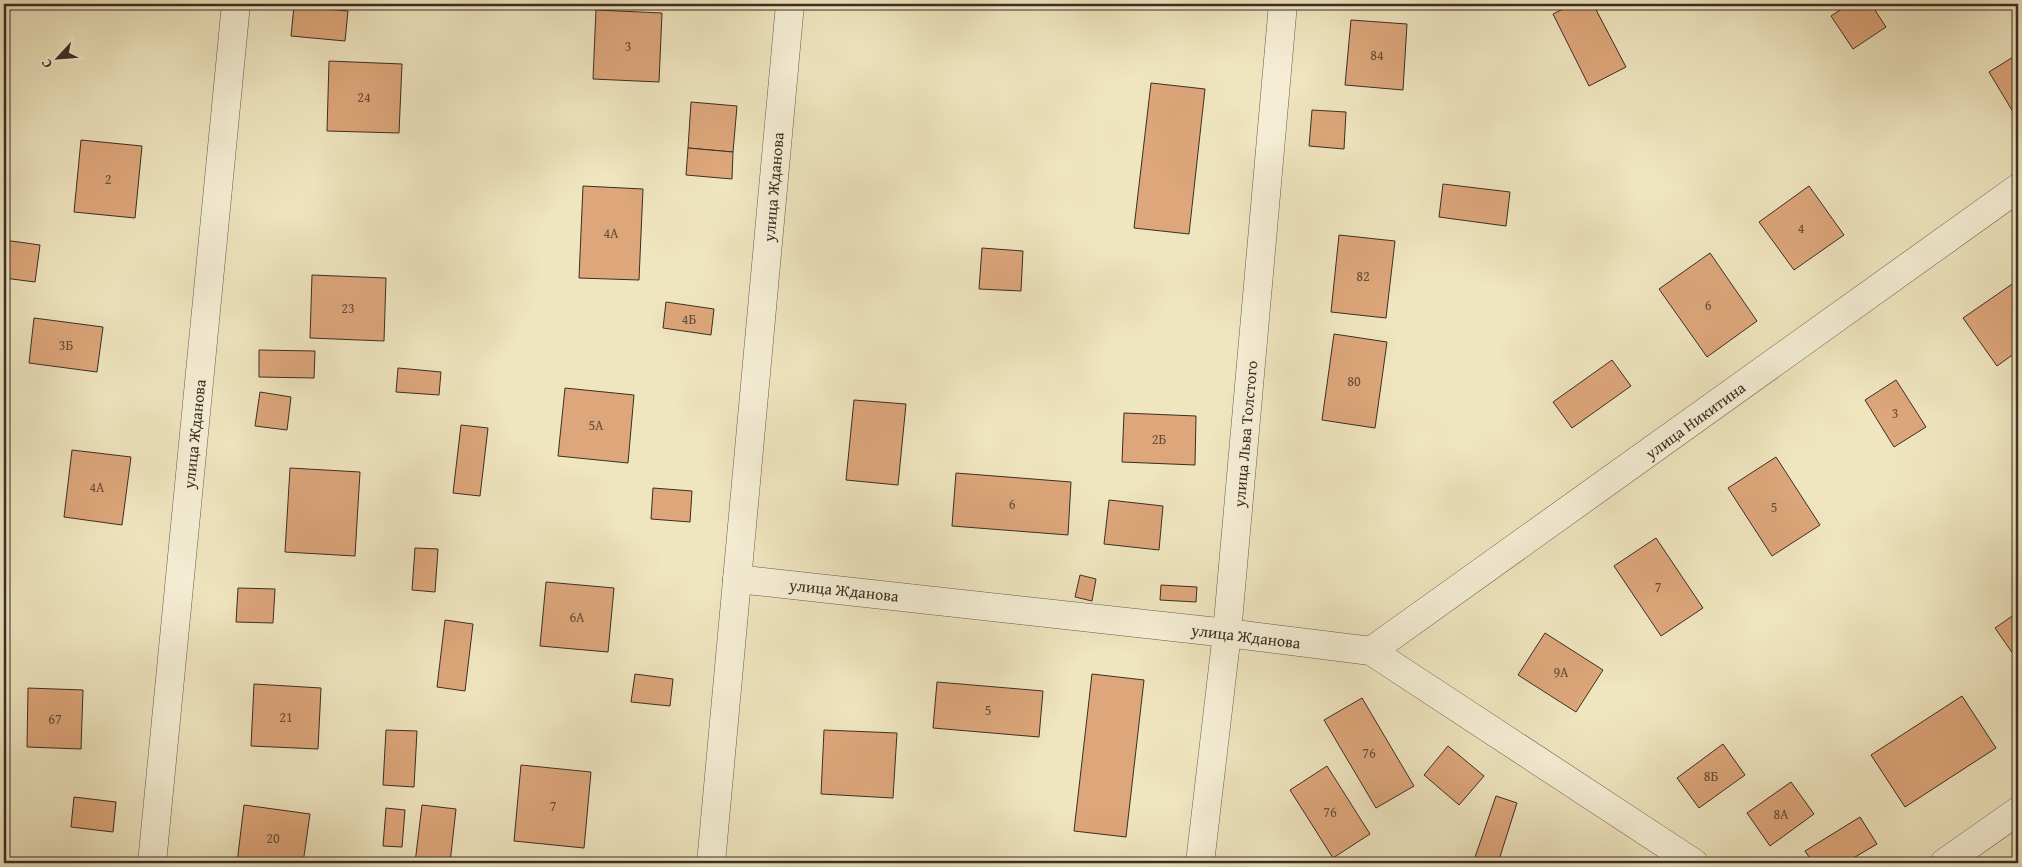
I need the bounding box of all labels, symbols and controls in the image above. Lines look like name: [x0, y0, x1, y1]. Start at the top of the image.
north arrow: [32, 32, 82, 82]
house number: 3: [625, 36, 631, 56]
house number: 84: [1370, 45, 1384, 65]
text: С: [36, 56, 57, 72]
house number: 24: [357, 87, 371, 107]
street label: улица Жданова: [756, 131, 790, 244]
house number: 2: [105, 169, 111, 189]
house number: 4: [1798, 218, 1805, 238]
house number: 4А: [603, 223, 619, 243]
house number: 82: [1356, 266, 1370, 286]
house number: 6: [1705, 295, 1712, 315]
house number: 23: [341, 298, 355, 318]
house number: 4Б: [682, 309, 696, 329]
house number: 3Б: [59, 335, 73, 355]
street label: улица Льва Толстого: [1227, 360, 1263, 509]
house number: 80: [1347, 371, 1361, 391]
street label: улица Никитина: [1639, 375, 1750, 465]
street label: улица Жданова: [176, 378, 212, 491]
house number: 3: [1892, 403, 1898, 423]
house number: 5А: [588, 415, 604, 435]
house number: 2Б: [1152, 429, 1166, 449]
house number: 4А: [89, 477, 105, 497]
house number: 6: [1009, 494, 1016, 514]
house number: 5: [1771, 497, 1777, 517]
street label: улица Жданова: [787, 572, 900, 608]
house number: 7: [1655, 577, 1662, 597]
house number: 6А: [569, 607, 585, 627]
street label: улица Жданова: [1189, 617, 1302, 655]
house number: 9А: [1553, 662, 1569, 682]
house number: 5: [985, 700, 991, 720]
house number: 21: [279, 707, 293, 727]
house number: 67: [48, 709, 62, 729]
house number: 76: [1362, 743, 1376, 763]
house number: 8Б: [1704, 766, 1718, 786]
house number: 7: [550, 796, 557, 816]
house number: 76: [1323, 802, 1337, 822]
house number: 8А: [1773, 804, 1789, 824]
house number: 20: [266, 828, 280, 848]

